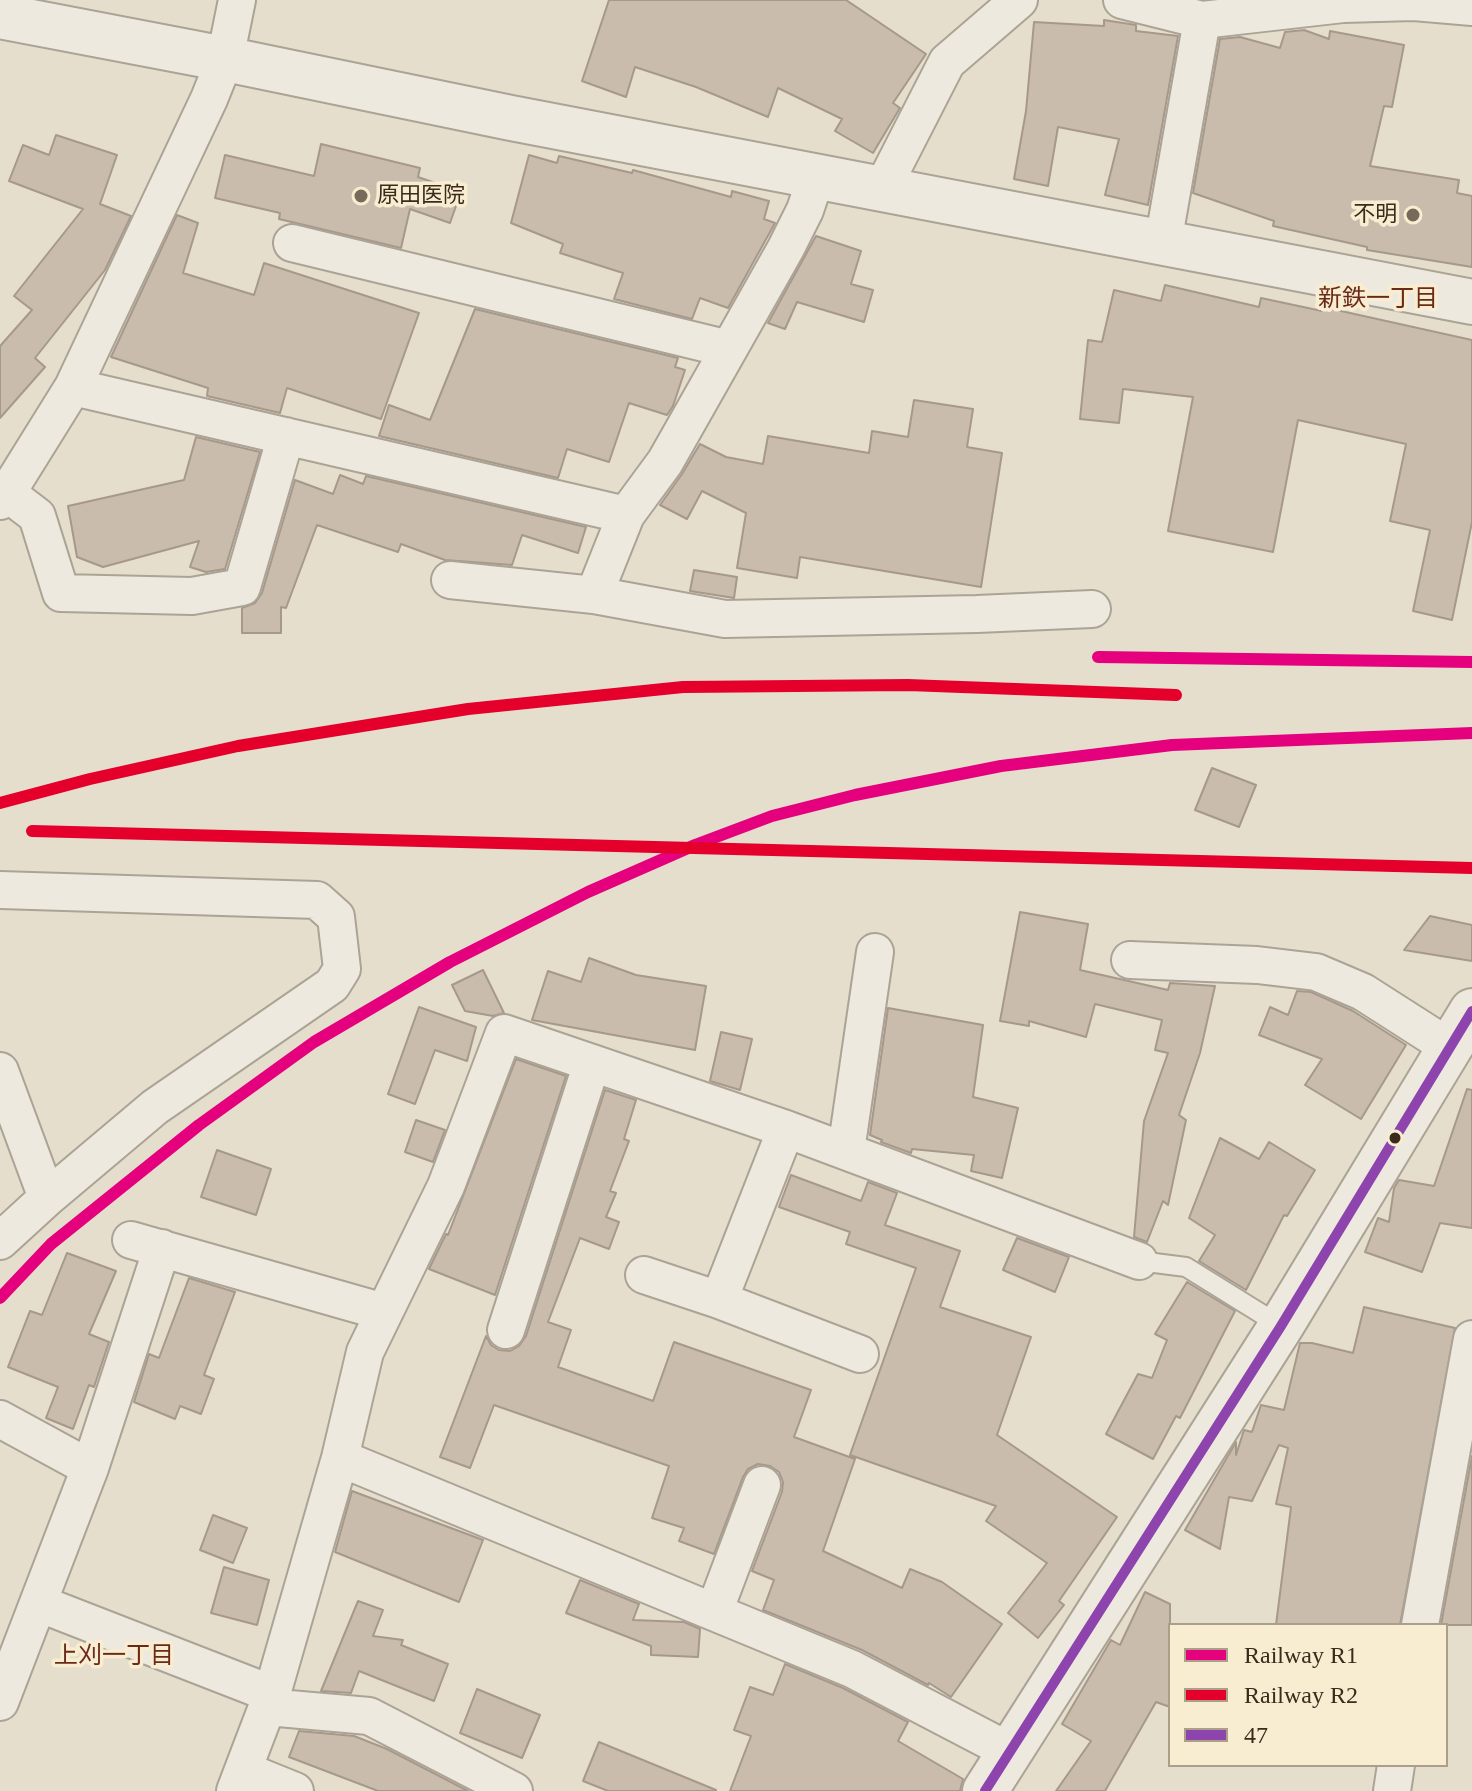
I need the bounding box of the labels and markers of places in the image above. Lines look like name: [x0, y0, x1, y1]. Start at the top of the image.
place label: 原田医院: [377, 183, 465, 209]
marker: 原田医院: [352, 187, 370, 205]
place label: 不明: [1353, 202, 1397, 228]
marker: 不明: [1404, 206, 1422, 224]
unlabelled marker: [1387, 1130, 1403, 1146]

